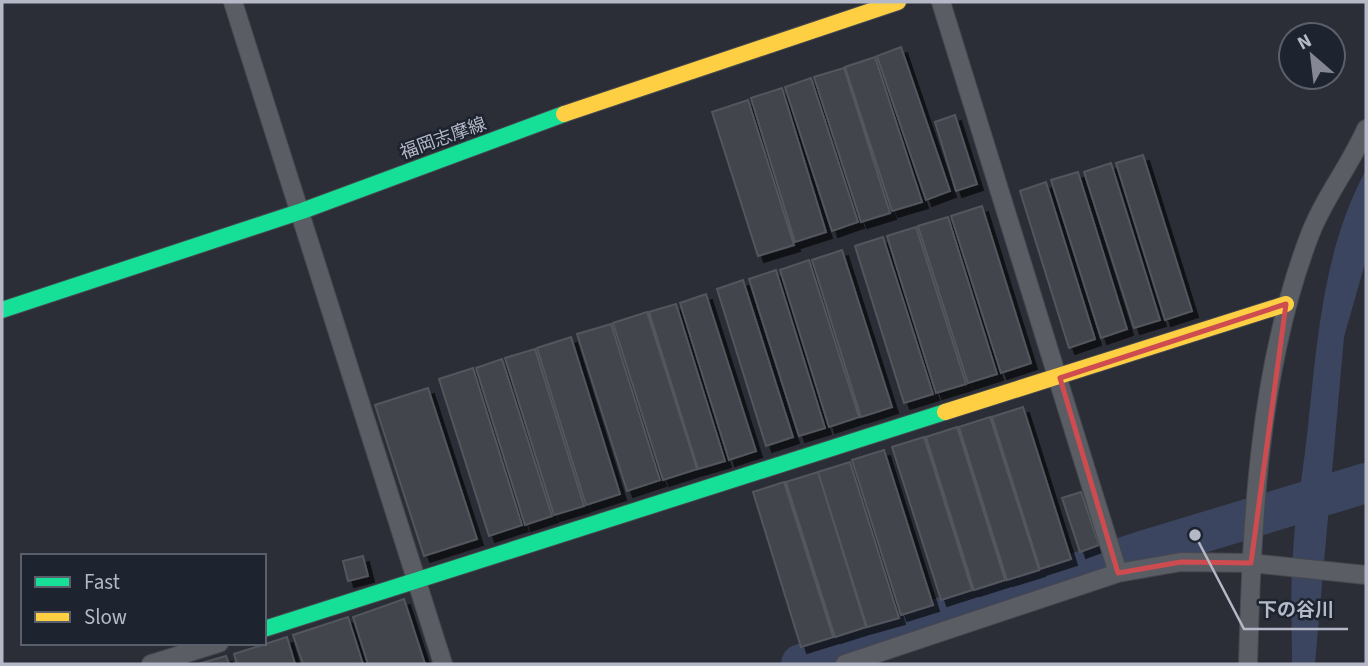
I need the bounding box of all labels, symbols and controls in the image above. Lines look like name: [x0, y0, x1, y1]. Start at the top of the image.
north arrow: [1277, 21, 1347, 91]
text: N: [1293, 27, 1317, 57]
street label: 福岡志摩線: [397, 111, 490, 166]
legend: [21, 554, 266, 645]
text: Fast: [84, 567, 120, 597]
callout: 下の谷川: [1244, 589, 1348, 629]
text: 下の谷川: [1258, 597, 1334, 624]
text: Slow: [84, 602, 127, 632]

